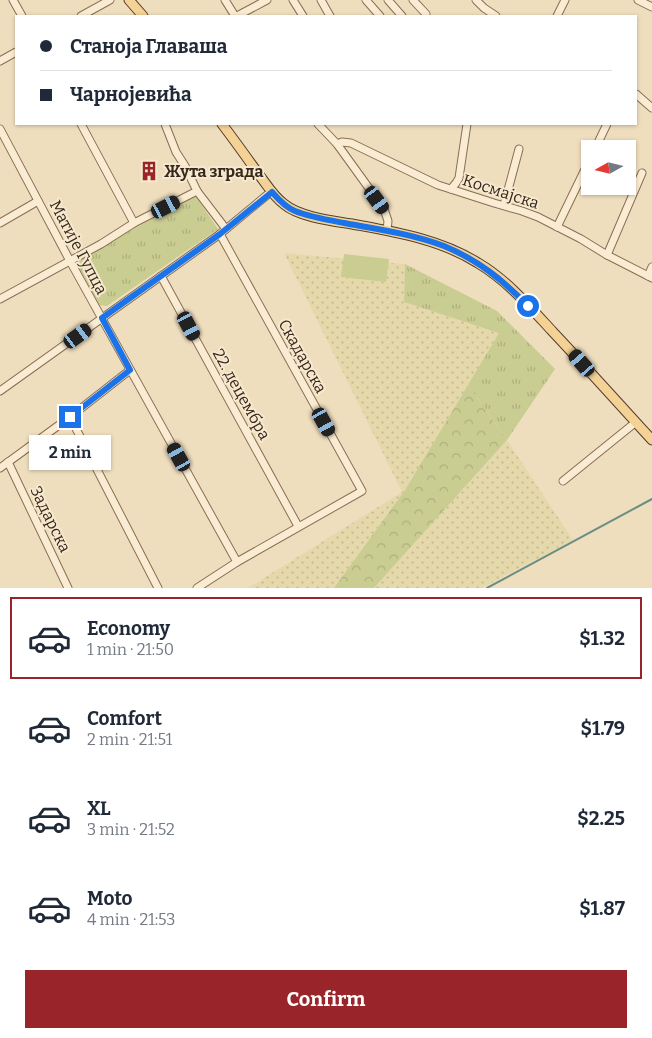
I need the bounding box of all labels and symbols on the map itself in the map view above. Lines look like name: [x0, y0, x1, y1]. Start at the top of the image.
north arrow: [581, 140, 636, 195]
building icon: Жута зграда: [138, 160, 160, 182]
place label: Жута зграда: [164, 162, 263, 181]
street label: Космајска: [460, 170, 542, 213]
car: [362, 183, 391, 217]
car: [149, 194, 182, 220]
street label: Матије Гупца: [46, 197, 111, 298]
route start: [517, 295, 539, 317]
car: [175, 309, 202, 343]
street label: Скадарска: [275, 316, 331, 397]
car: [61, 321, 94, 351]
street label: 22. децембра: [209, 345, 274, 443]
car: [566, 347, 597, 379]
car: [310, 405, 337, 439]
route end: [59, 406, 81, 428]
callout: 2 min: [29, 434, 111, 470]
car: [165, 440, 192, 474]
street label: Задарска: [26, 483, 75, 556]

